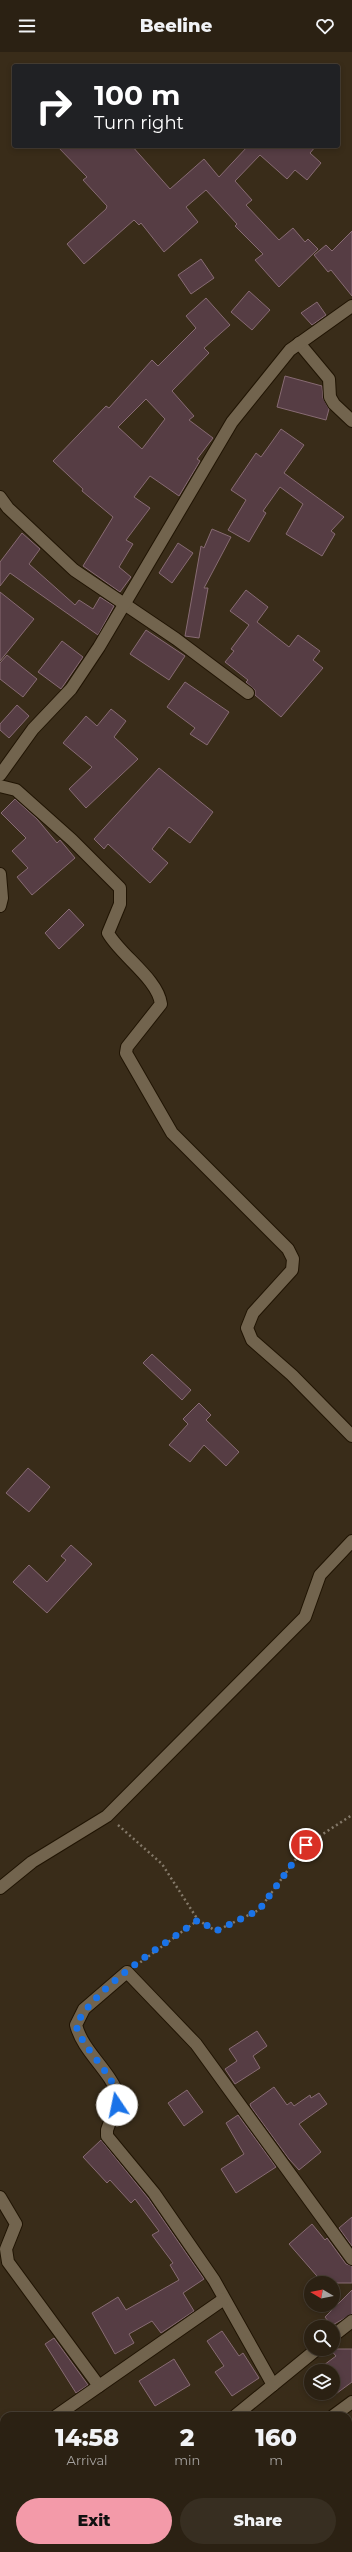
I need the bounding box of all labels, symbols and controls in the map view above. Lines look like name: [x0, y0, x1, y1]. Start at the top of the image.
icon: menu: [16, 15, 38, 37]
text: Beeline: [140, 15, 212, 37]
icon: heart: [314, 15, 336, 37]
text: 100 m: [94, 78, 180, 112]
icon: right: [28, 80, 80, 132]
text: Turn right: [94, 112, 184, 134]
pin: [289, 1828, 323, 1862]
icon: arrive: [295, 1834, 317, 1856]
position arrow: [96, 2084, 138, 2126]
north arrow: [304, 2276, 340, 2312]
map controls: [304, 2276, 340, 2400]
button: search: [304, 2320, 340, 2356]
button: layers: [304, 2364, 340, 2400]
text: 14:58: [55, 2423, 119, 2452]
text: 2: [180, 2423, 194, 2452]
text: 160: [255, 2423, 297, 2452]
text: Arrival: [67, 2452, 108, 2468]
text: min: [174, 2452, 200, 2468]
text: m: [269, 2452, 283, 2468]
button: Exit: [16, 2498, 172, 2544]
button: Share: [180, 2498, 336, 2544]

